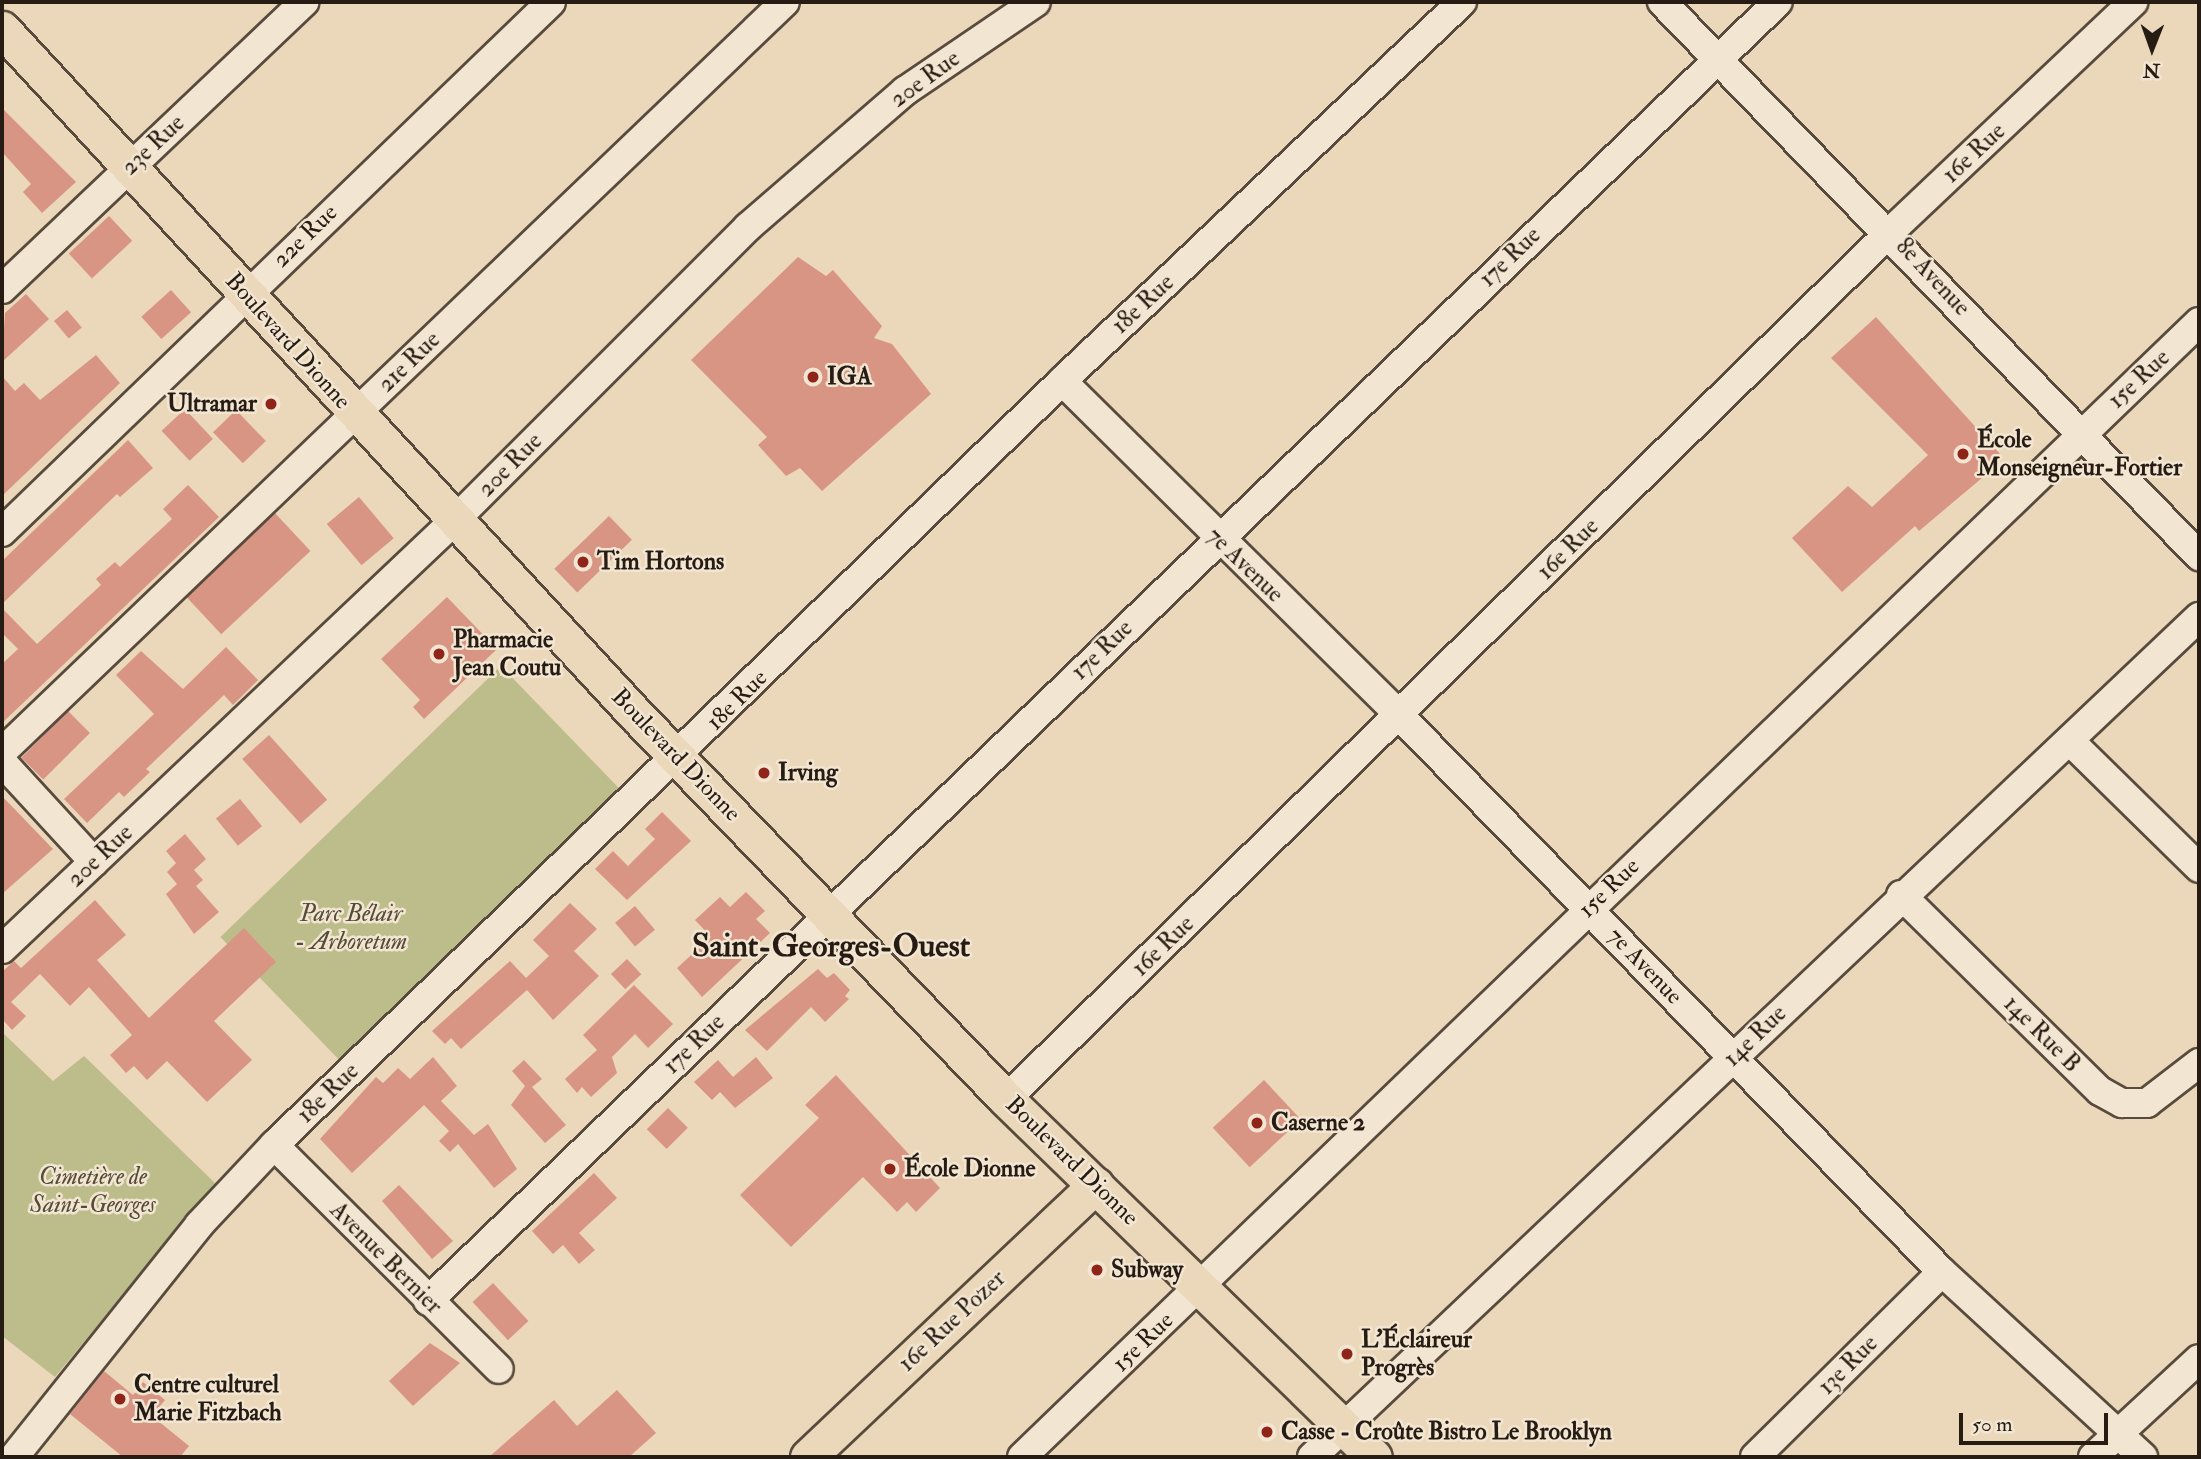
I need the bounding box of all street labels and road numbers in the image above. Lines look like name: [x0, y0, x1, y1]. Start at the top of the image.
street label: 20e Rue: [885, 44, 965, 114]
street label: 23e Rue: [115, 109, 191, 181]
street label: 16e Rue: [1937, 117, 2011, 189]
street label: 22e Rue: [267, 198, 343, 274]
street label: 17e Rue: [1473, 221, 1547, 293]
street label: 8e Avenue: [1890, 232, 1976, 322]
street label: Boulevard Dionne: [219, 267, 357, 415]
street label: 18e Rue: [1106, 268, 1180, 340]
street label: 21e Rue: [372, 326, 446, 398]
street label: 15e Rue: [2102, 343, 2176, 415]
street label: 20e Rue: [472, 427, 548, 503]
street label: 16e Rue: [1531, 512, 1605, 586]
street label: 7e Avenue: [1201, 521, 1289, 609]
street label: 17e Rue: [1065, 614, 1139, 686]
street label: 18e Rue: [701, 664, 773, 736]
street label: Boulevard Dionne: [605, 683, 747, 827]
street label: 20e Rue: [61, 819, 139, 893]
street label: 15e Rue: [1573, 852, 1645, 924]
street label: 16e Rue: [1126, 910, 1200, 982]
street label: 7e Avenue: [1601, 922, 1689, 1010]
street label: 14e Rue B: [1998, 990, 2086, 1078]
street label: 14e Rue: [1718, 999, 1792, 1073]
street label: 17e Rue: [657, 1008, 731, 1080]
street label: 18e Rue: [291, 1057, 365, 1129]
street label: Boulevard Dionne: [1000, 1090, 1144, 1232]
street label: Avenue Bernier: [324, 1196, 448, 1320]
street label: 16e Rue Pozer: [893, 1264, 1011, 1378]
street label: 15e Rue: [1107, 1306, 1179, 1378]
street label: 13e Rue: [1812, 1329, 1884, 1401]

